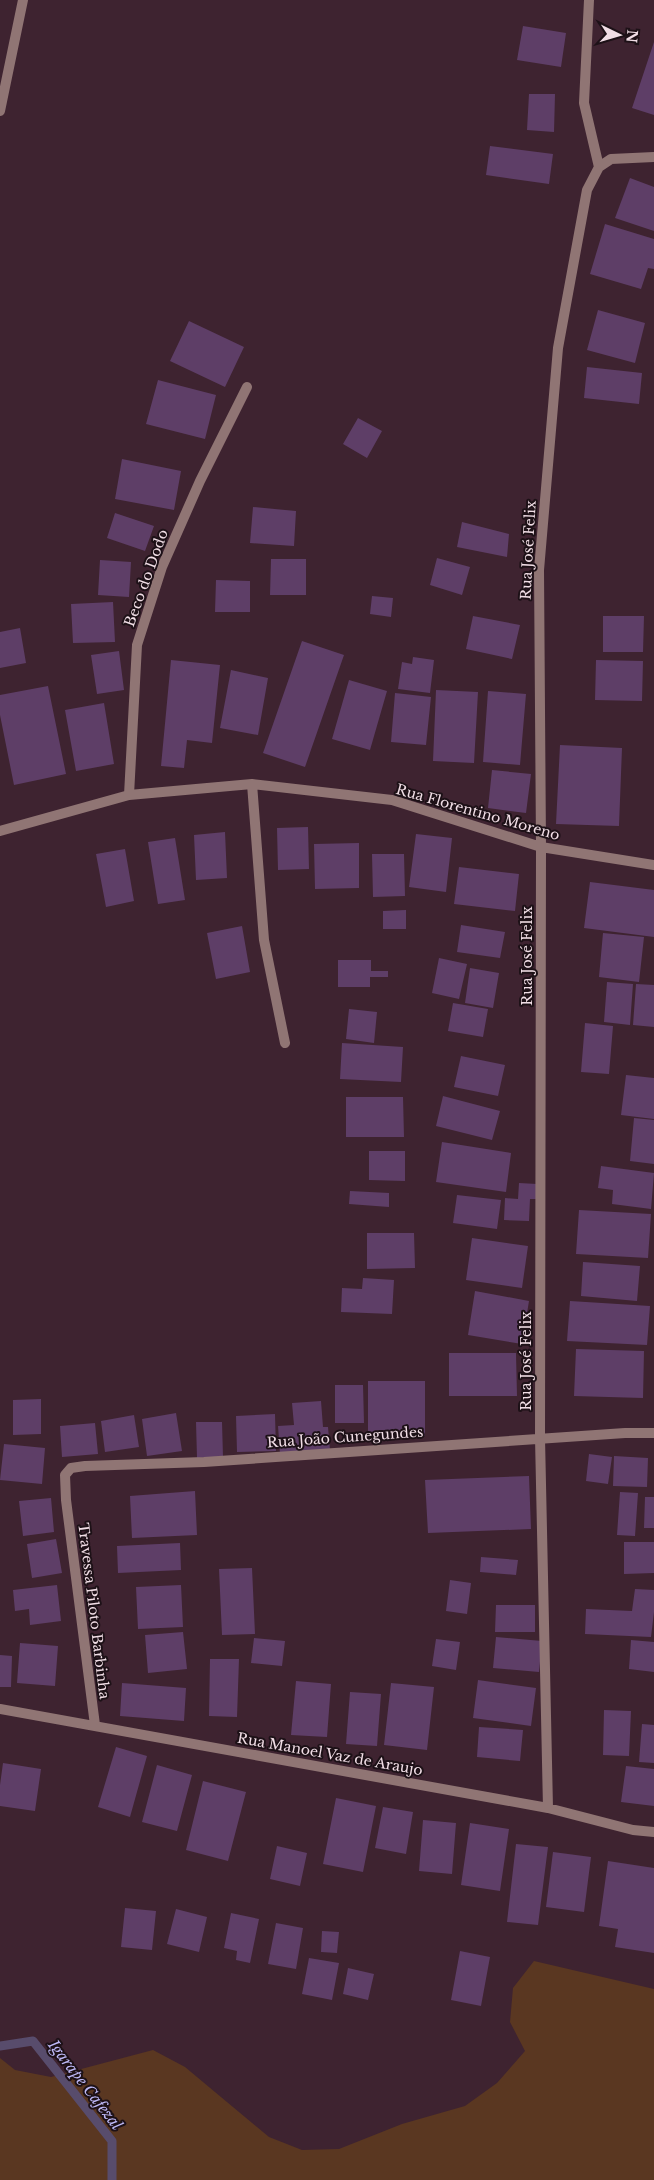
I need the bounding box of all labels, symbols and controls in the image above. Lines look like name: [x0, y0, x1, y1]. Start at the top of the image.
north arrow: [594, 10, 644, 60]
text: N: [622, 29, 641, 43]
street label: Rua José Felix: [516, 499, 540, 600]
street label: Beco do Dodo: [120, 527, 172, 629]
street label: Rua Florentino Moreno: [394, 780, 562, 844]
street label: Rua José Felix: [518, 906, 536, 1006]
street label: Rua José Felix: [517, 1311, 535, 1411]
street label: Rua João Cunegundes: [266, 1423, 424, 1451]
street label: Travessa Piloto Barbinha: [74, 1522, 114, 1701]
street label: Rua Manoel Vaz de Araujo: [236, 1729, 424, 1779]
water label: Igarape Cafezal: [44, 2035, 127, 2134]

